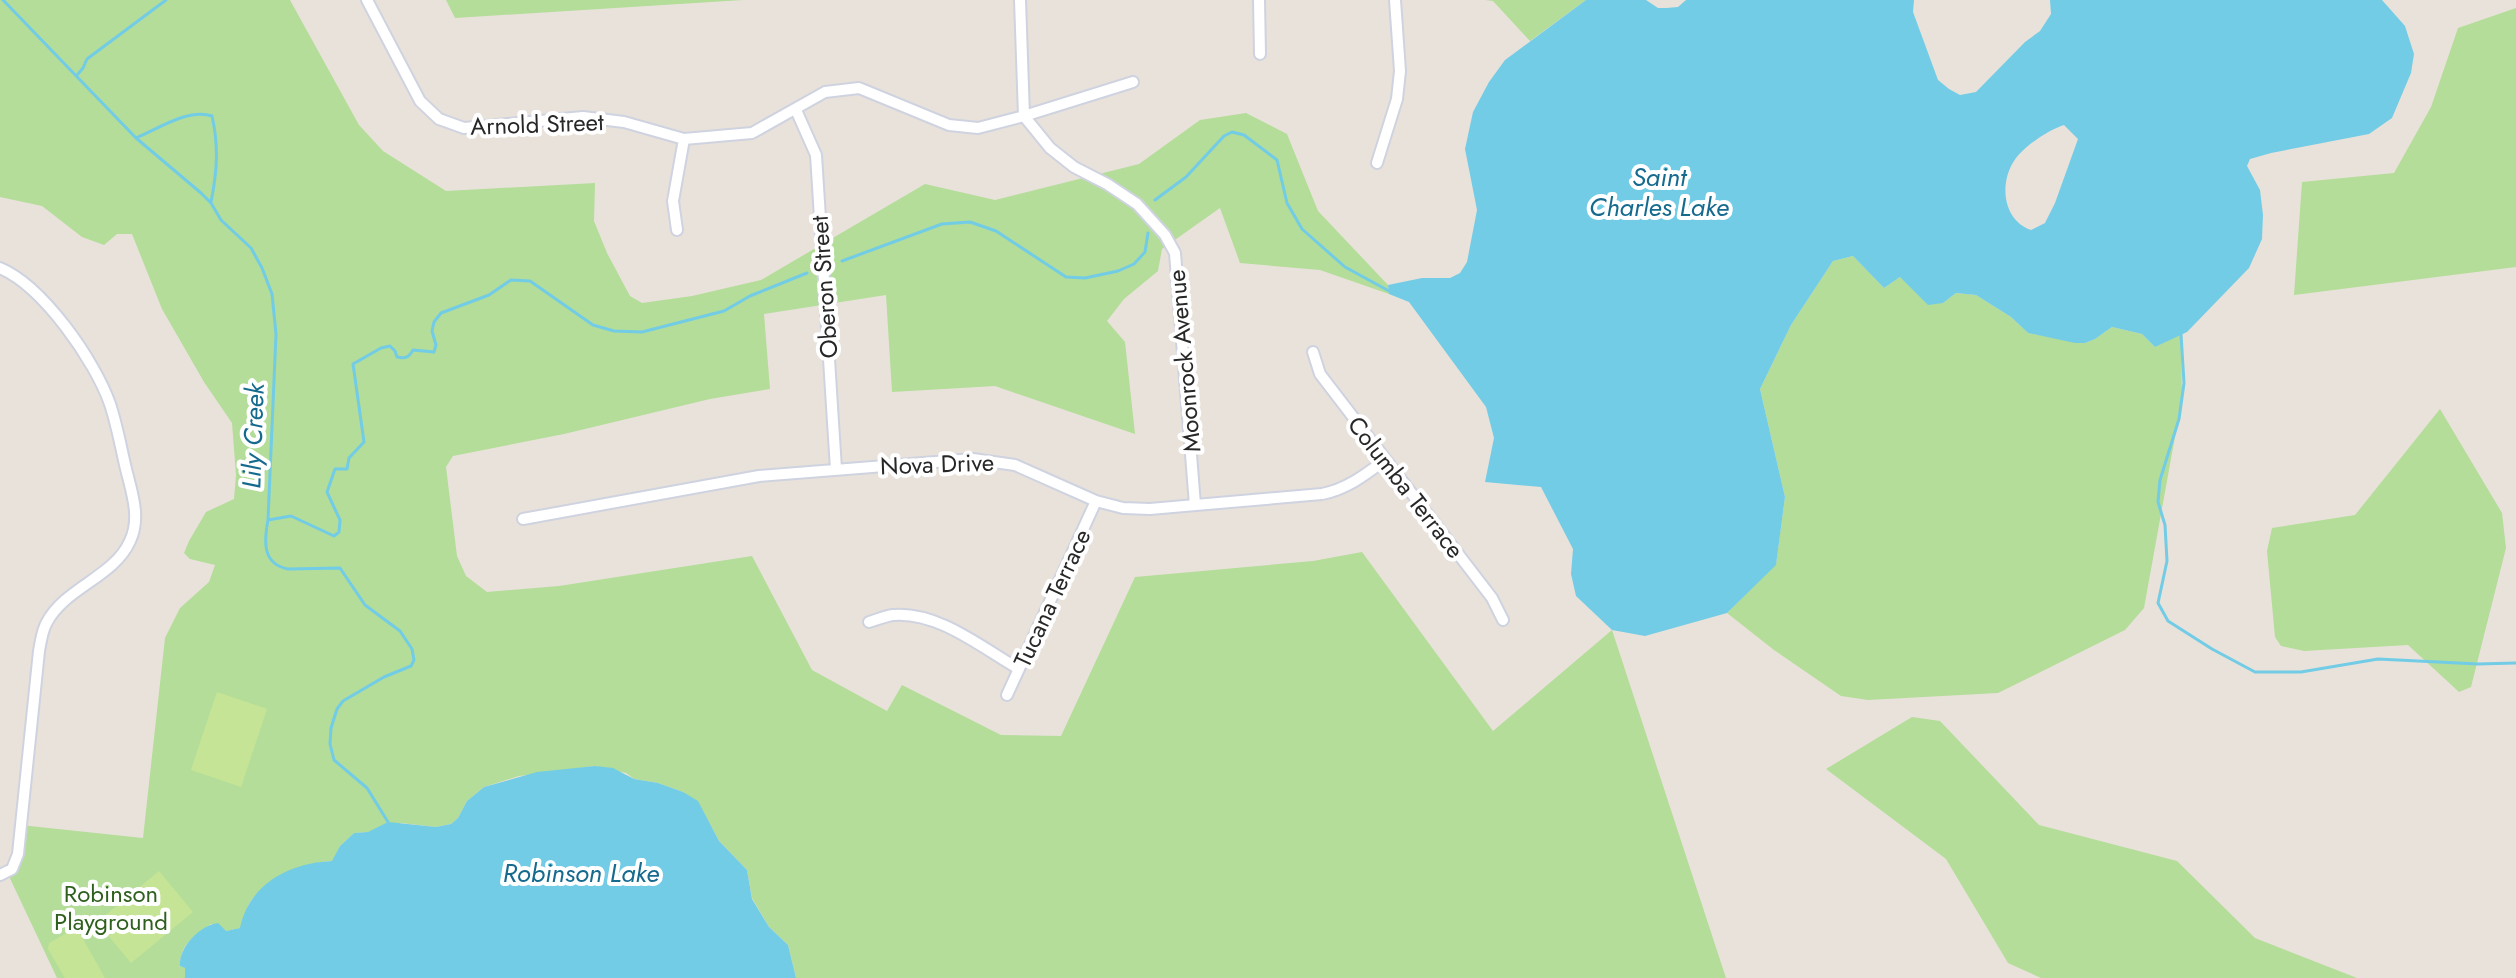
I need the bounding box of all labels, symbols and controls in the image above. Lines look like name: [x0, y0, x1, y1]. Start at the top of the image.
street label: Arnold Street: [470, 104, 605, 144]
water label: Saint Charles Lake: [1589, 158, 1729, 226]
street label: Oberon Street: [802, 214, 846, 360]
street label: Moonrock Avenue: [1159, 268, 1209, 454]
water label: Lily Creek: [232, 381, 274, 489]
street label: Columba Terrace: [1339, 409, 1473, 565]
street label: Nova Drive: [879, 445, 995, 483]
street label: Tucana Terrace: [1005, 523, 1099, 673]
water label: Robinson Lake: [503, 854, 659, 892]
park label: Robinson Playground: [54, 876, 168, 939]

